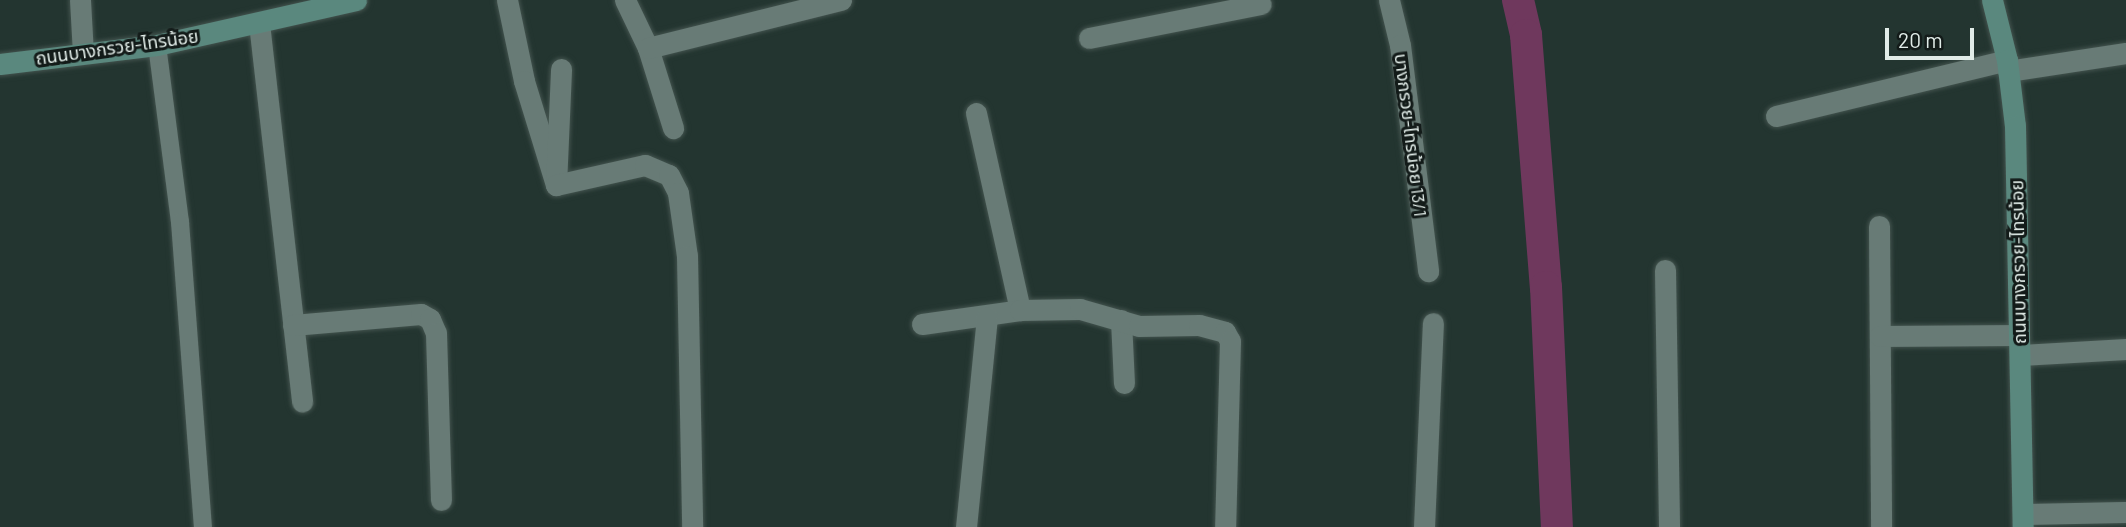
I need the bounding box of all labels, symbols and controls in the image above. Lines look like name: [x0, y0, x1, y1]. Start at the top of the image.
scale bar: [1888, 14, 1977, 58]
street label: ถนนบางกรวย-ไทรน้อย: [34, 25, 200, 69]
text: 20 m: [1898, 27, 1943, 52]
street label: บางกรวย-ไทรน้อย 13/1: [1390, 52, 1432, 218]
street label: ถนนบางกรวย-ไทรน้อย: [2006, 180, 2030, 344]

